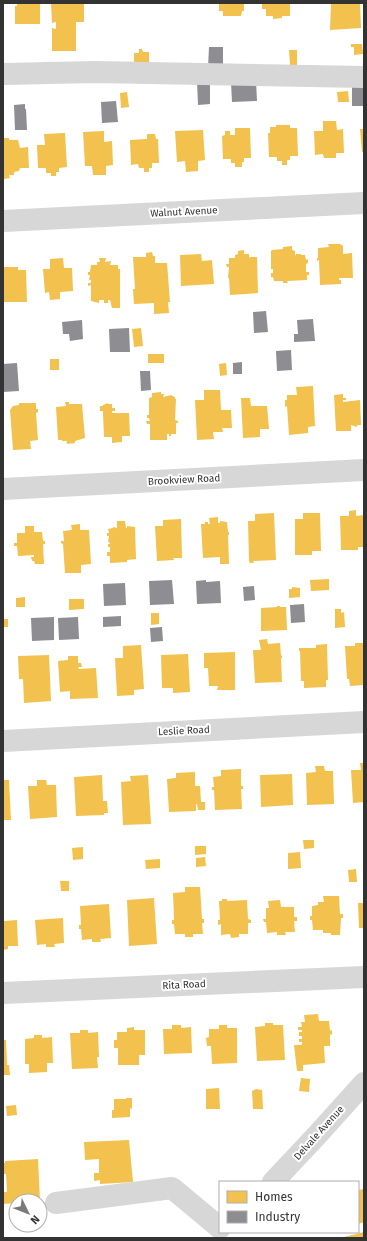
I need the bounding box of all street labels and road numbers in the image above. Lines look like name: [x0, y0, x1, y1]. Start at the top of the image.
street label: Walnut Avenue: [150, 204, 218, 220]
street label: Brookview Road: [147, 472, 221, 488]
street label: Leslie Road: [158, 724, 210, 738]
street label: Rita Road: [162, 978, 206, 992]
street label: Delvale Avenue: [291, 1103, 347, 1163]

